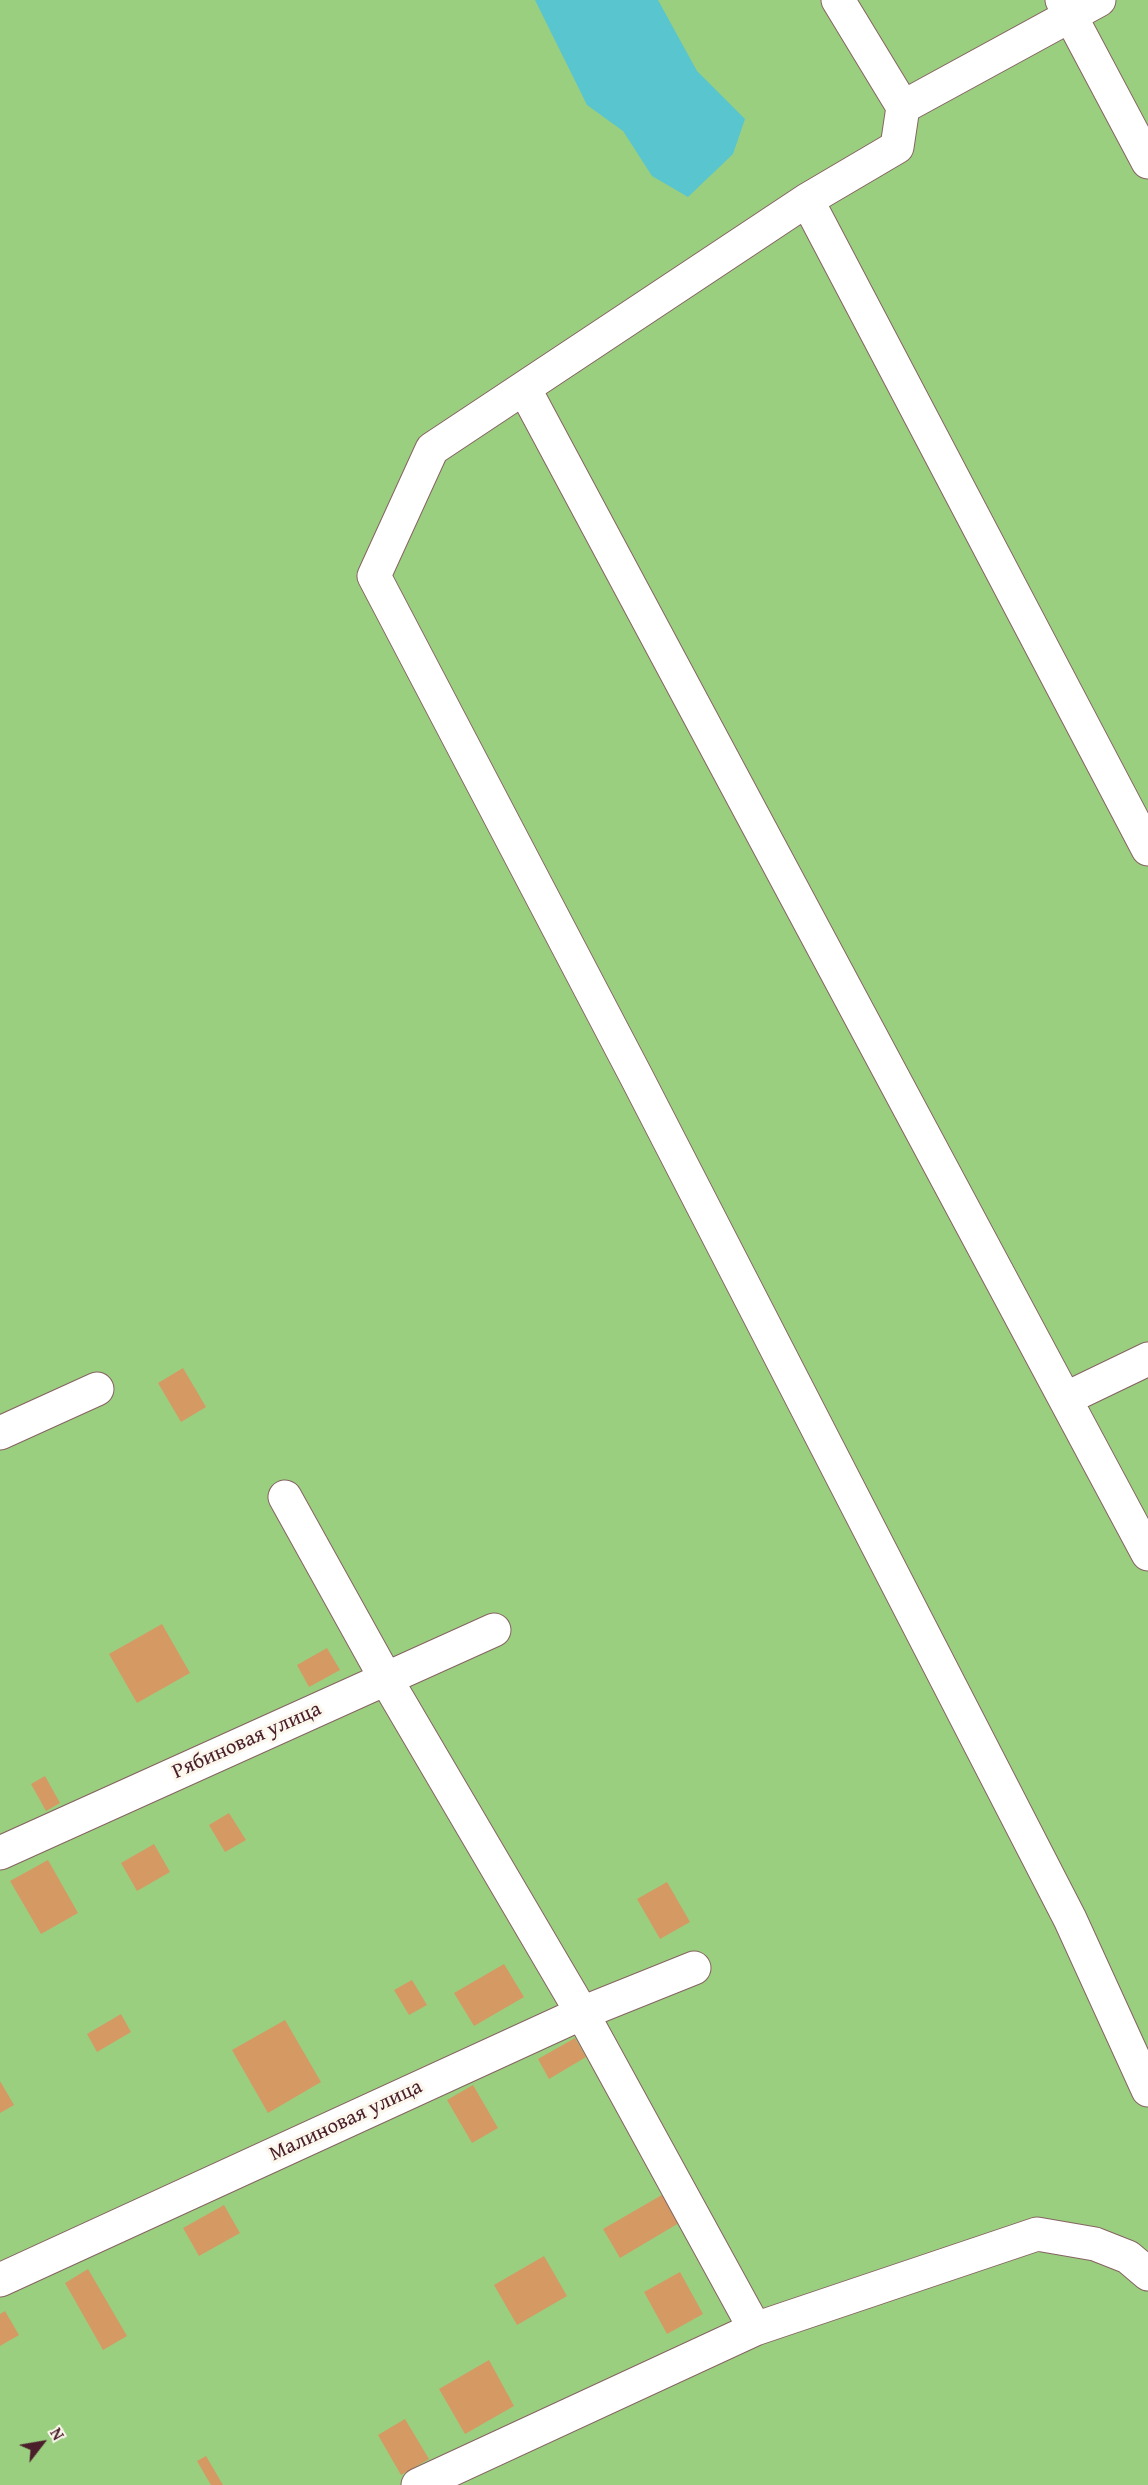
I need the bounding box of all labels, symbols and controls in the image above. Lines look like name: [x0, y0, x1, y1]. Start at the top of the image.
street label: Рябиновая улица: [169, 1697, 325, 1785]
street label: Малиновая улица: [266, 2075, 426, 2167]
north arrow: [12, 2413, 72, 2473]
text: N: [44, 2423, 70, 2444]

